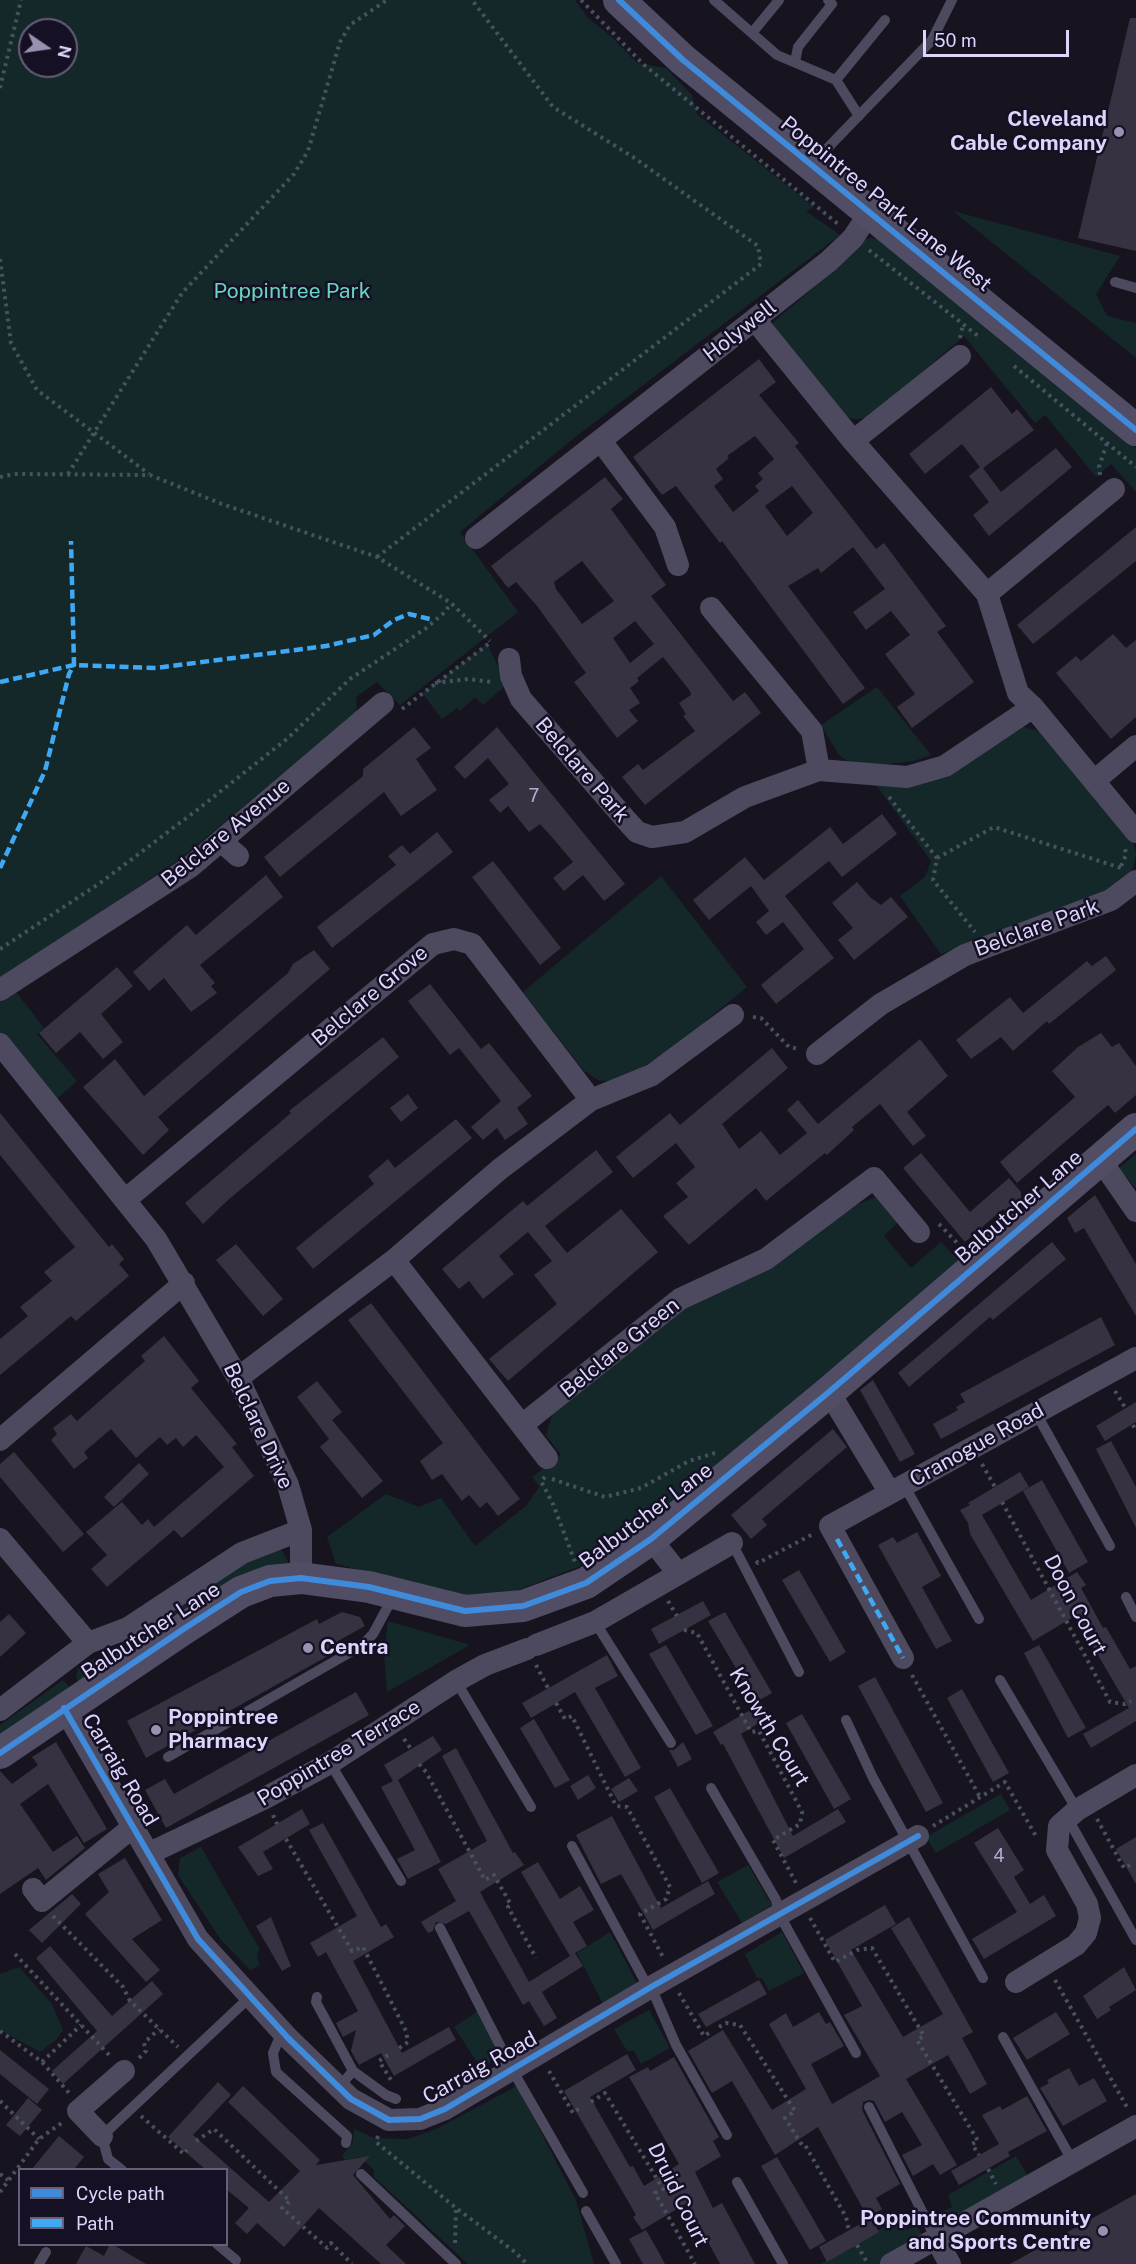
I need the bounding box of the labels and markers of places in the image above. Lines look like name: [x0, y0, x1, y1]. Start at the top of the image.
place label: Cleveland Cable Company: [950, 107, 1107, 157]
marker: Cleveland Cable Company: [1112, 125, 1126, 139]
place label: Centra: [320, 1635, 388, 1661]
marker: Centra: [301, 1641, 315, 1655]
place label: Poppintree Pharmacy: [168, 1705, 278, 1755]
marker: Poppintree Pharmacy: [149, 1723, 163, 1737]
place label: Poppintree Community and Sports Centre: [860, 2206, 1091, 2256]
marker: Poppintree Community and Sports Centre: [1096, 2224, 1110, 2238]

